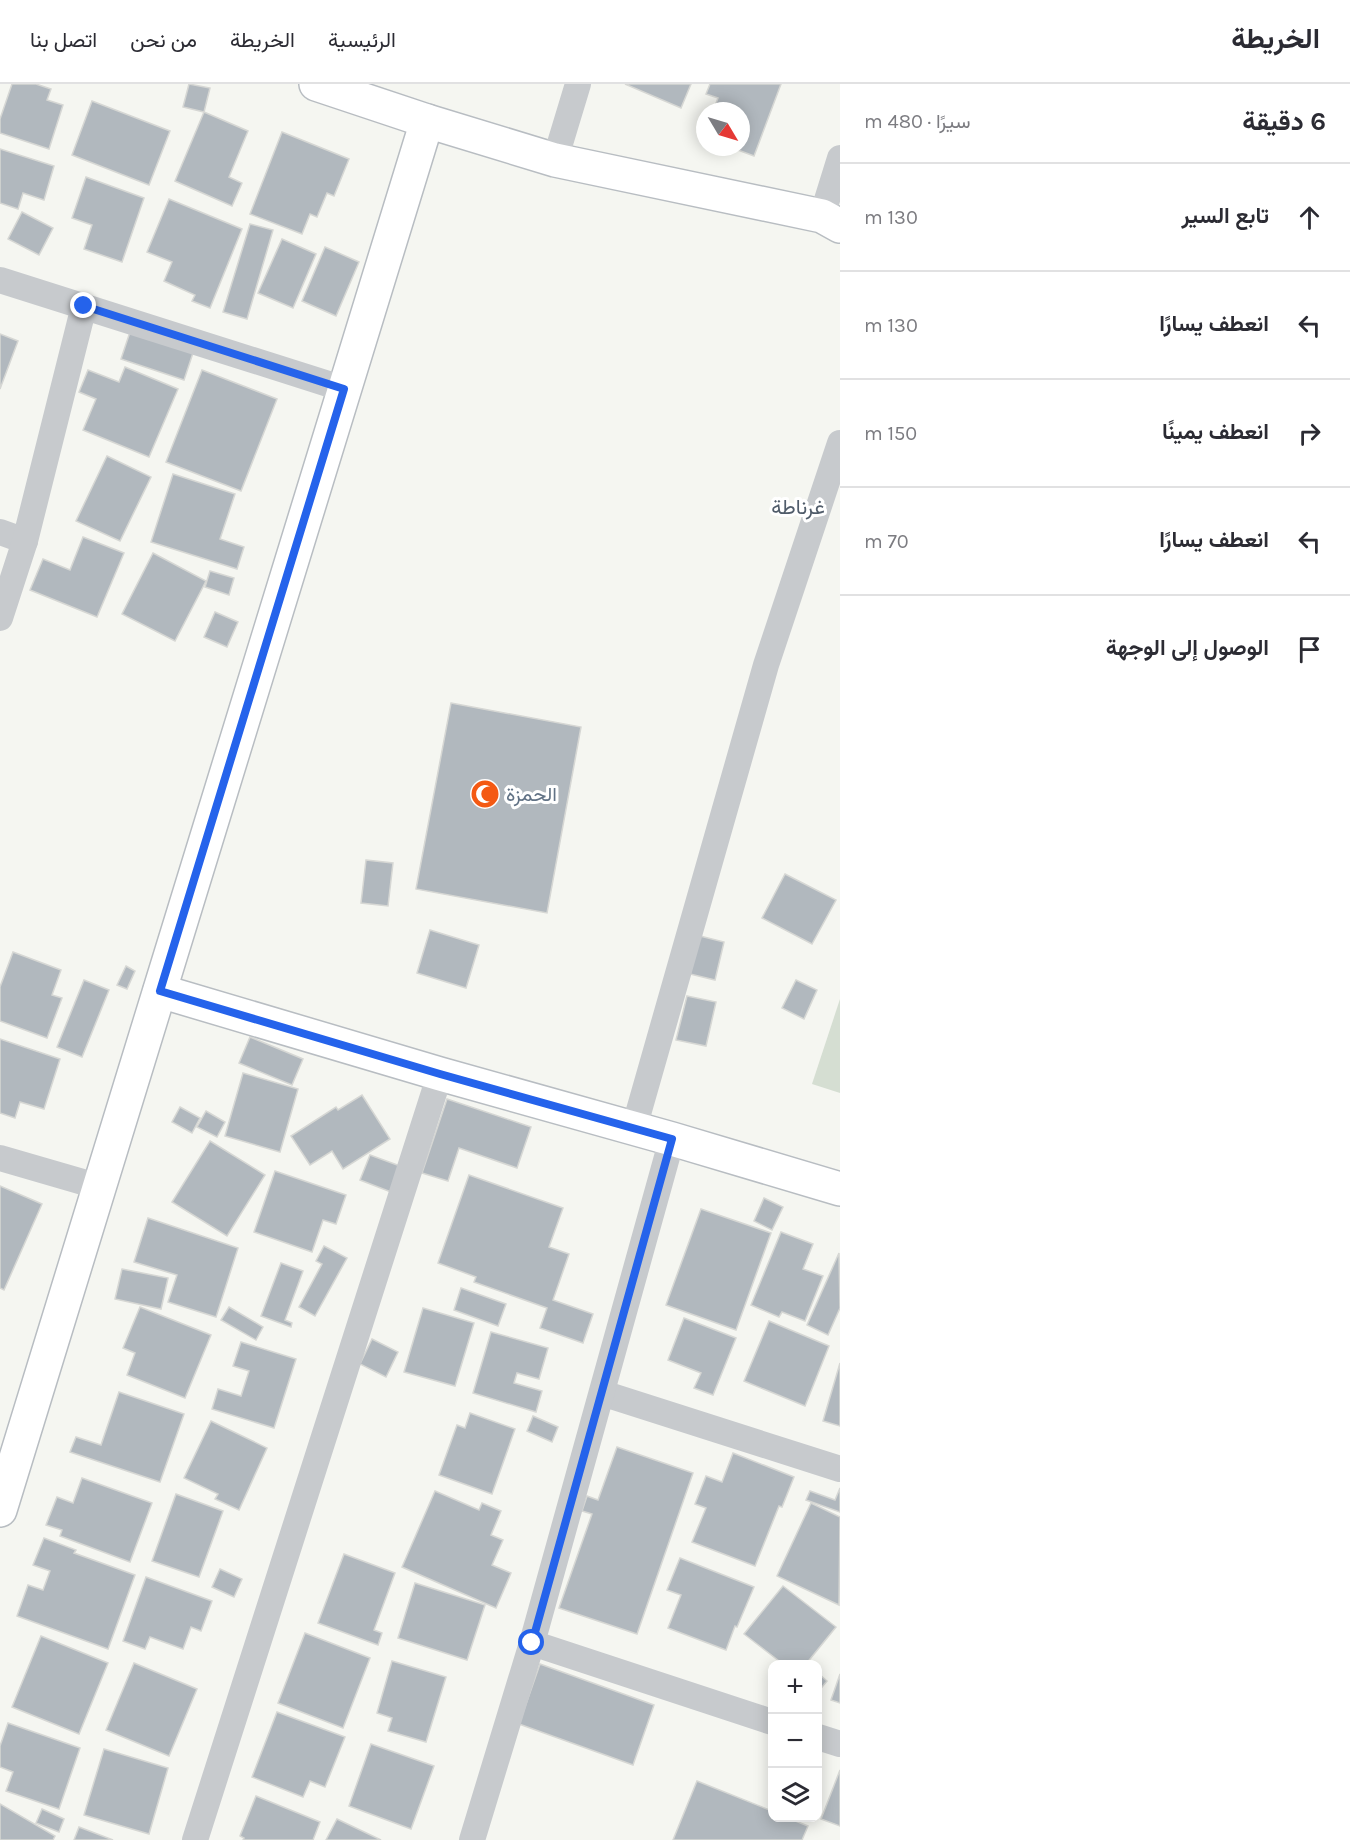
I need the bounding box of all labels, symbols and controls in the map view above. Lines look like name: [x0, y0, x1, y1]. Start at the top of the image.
text: الخريطة: [1231, 22, 1320, 55]
text: اتصل بنا: [30, 28, 97, 52]
text: من نحن: [130, 28, 197, 52]
text: الخريطة: [230, 28, 295, 52]
text: الرئيسية: [328, 28, 396, 52]
north arrow: [696, 102, 750, 156]
text: 6 دقيقة: [1242, 106, 1326, 137]
text: سيرًا · 480 m: [864, 110, 971, 133]
icon: ahead: [1293, 201, 1326, 234]
text: تابع السير: [1181, 203, 1269, 229]
text: 130 m: [864, 206, 918, 229]
route end: [70, 292, 96, 318]
icon: left: [1293, 309, 1326, 342]
text: انعطف يسارًا: [1159, 311, 1269, 337]
text: 130 m: [864, 314, 918, 337]
icon: right: [1293, 417, 1326, 450]
text: انعطف يمينًا: [1162, 419, 1269, 445]
text: 150 m: [864, 422, 917, 445]
district label: غرناطة: [771, 495, 825, 520]
icon: left: [1293, 525, 1326, 558]
text: انعطف يسارًا: [1159, 527, 1269, 553]
text: 70 m: [864, 530, 909, 553]
icon: arrive: [1293, 633, 1326, 666]
text: الوصول إلى الوجهة: [1106, 635, 1269, 661]
mosque icon: الحمزة: [469, 778, 501, 810]
place label: الحمزة: [506, 783, 557, 807]
route start: [518, 1629, 544, 1655]
map controls: [768, 1660, 822, 1822]
button: +: [768, 1660, 822, 1714]
button: −: [768, 1714, 822, 1768]
button: layers: [768, 1768, 822, 1822]

